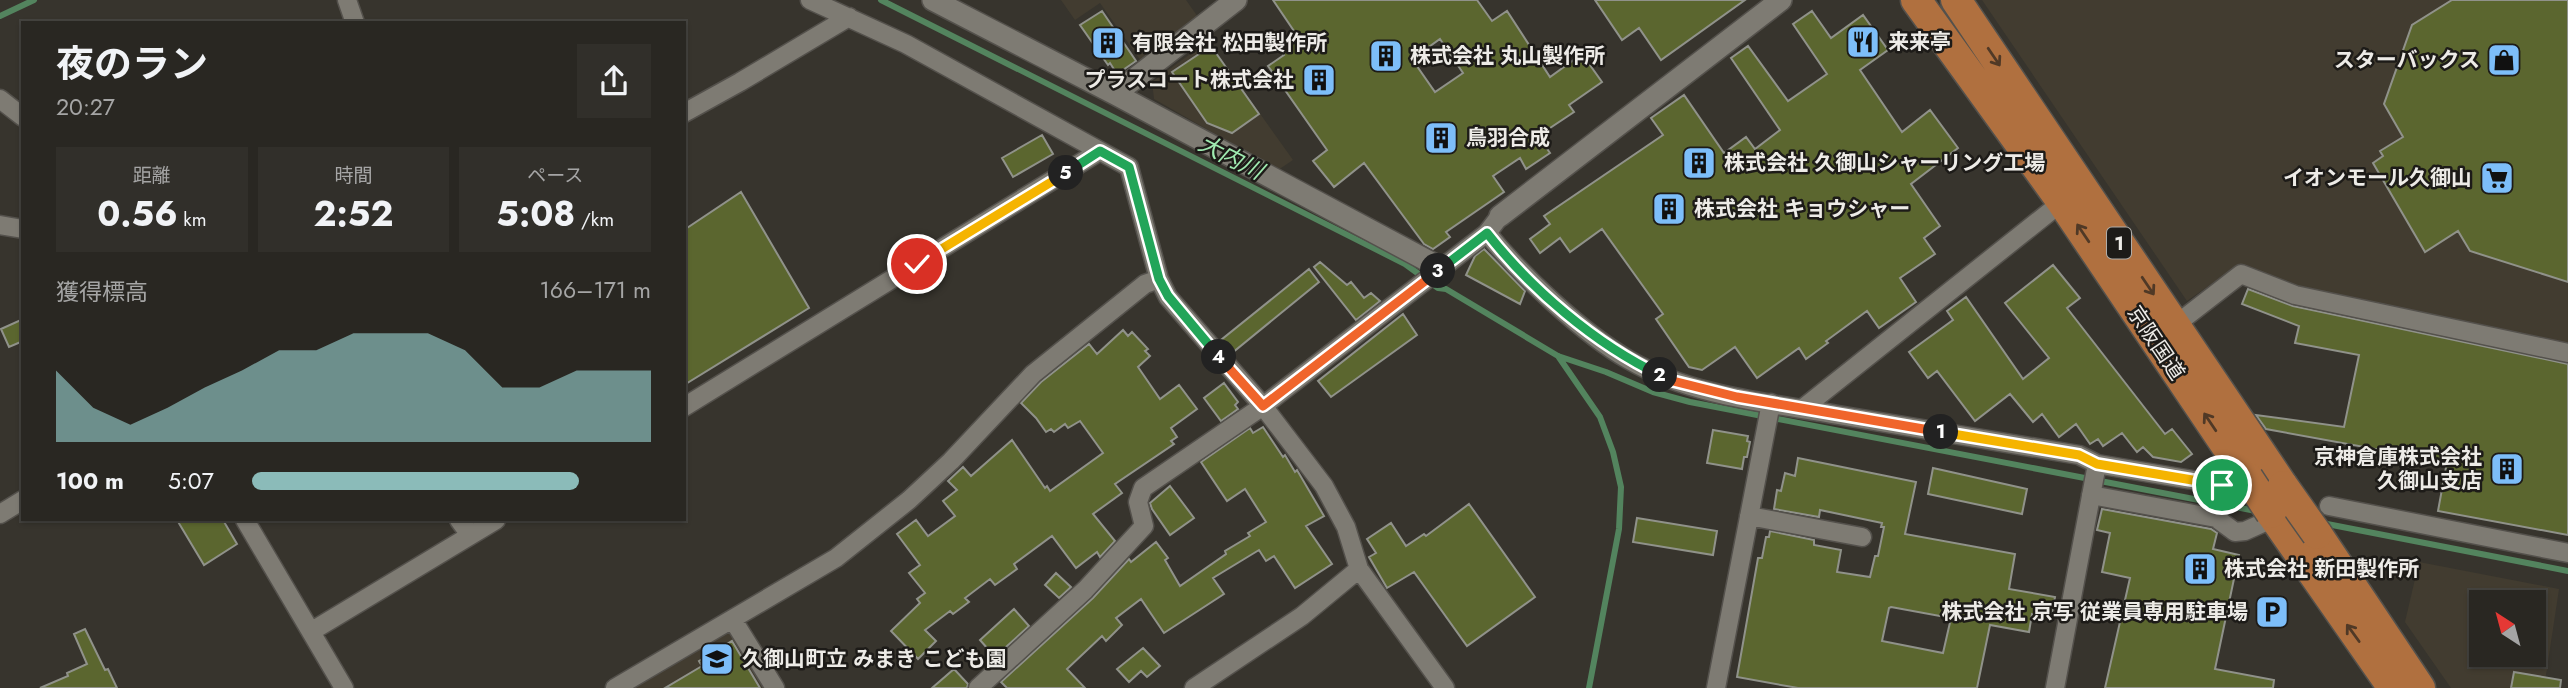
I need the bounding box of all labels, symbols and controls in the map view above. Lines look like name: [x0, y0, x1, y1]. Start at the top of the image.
restaurant icon: 来来亭: [1844, 23, 1882, 61]
building icon: 有限会社 松田製作所: [1089, 24, 1127, 62]
place label: 来来亭: [1888, 27, 1951, 57]
place label: 有限会社 松田製作所: [1132, 28, 1327, 58]
text: 夜のラン: [56, 36, 208, 91]
building icon: 株式会社 丸山製作所: [1367, 37, 1405, 75]
place label: 株式会社 丸山製作所: [1410, 41, 1605, 71]
shop icon: スターバックス: [2485, 41, 2523, 79]
button: share: [577, 44, 651, 118]
place label: スターバックス: [2334, 45, 2480, 75]
one-way arrow: [1987, 47, 2001, 66]
building icon: プラスコート株式会社: [1300, 61, 1338, 99]
place label: プラスコート株式会社: [1084, 65, 1294, 95]
text: 20:27: [56, 90, 115, 124]
building icon: 鳥羽合成: [1422, 119, 1460, 157]
place label: 鳥羽合成: [1466, 123, 1550, 153]
water label: 大内川: [1193, 126, 1272, 189]
building icon: 株式会社 久御山シャーリング工場: [1680, 144, 1718, 182]
place label: 株式会社 久御山シャーリング工場: [1724, 148, 2045, 178]
pin: 5: [1048, 156, 1084, 190]
text: 5: [1059, 159, 1072, 186]
supermarket icon: イオンモール久御山: [2478, 159, 2516, 197]
text: 距離: [133, 162, 171, 189]
text: 時間: [334, 162, 373, 189]
text: ペース: [527, 162, 583, 189]
place label: イオンモール久御山: [2283, 163, 2472, 193]
text: 0.56: [97, 189, 178, 239]
text: 2:52: [314, 189, 393, 239]
text: 5:08: [496, 189, 575, 239]
building icon: 株式会社 キョウシャー: [1650, 190, 1688, 228]
place label: 株式会社 キョウシャー: [1694, 194, 1910, 224]
text: km: [178, 206, 206, 233]
text: /km: [575, 206, 614, 233]
one-way arrow: [2076, 224, 2090, 243]
road number: 1: [2107, 228, 2131, 258]
pin: [887, 234, 947, 294]
icon: check: [898, 245, 936, 283]
pin: 3: [1420, 254, 1456, 288]
text: 3: [1432, 257, 1443, 284]
text: 166–171 m: [540, 273, 651, 307]
text: 獲得標高: [56, 275, 148, 309]
one-way arrow: [2141, 276, 2155, 295]
street label: 京阪国道: [2120, 300, 2192, 386]
pin: 4: [1202, 340, 1236, 374]
text: 4: [1212, 343, 1225, 370]
pin: 2: [1642, 358, 1678, 392]
text: 2: [1653, 361, 1666, 388]
one-way arrow: [2202, 413, 2217, 432]
pin: 1: [1924, 414, 1958, 450]
text: 1: [1936, 418, 1945, 445]
place label: 京神倉庫株式会社 久御山支店: [2314, 442, 2482, 496]
building icon: 京神倉庫株式会社 久御山支店: [2488, 450, 2526, 488]
pin: [2192, 455, 2252, 515]
text: 100 m: [56, 464, 124, 498]
text: 5:07: [168, 464, 214, 498]
icon: arrive: [2203, 466, 2241, 504]
building icon: 株式会社 新田製作所: [2181, 550, 2219, 588]
place label: 株式会社 新田製作所: [2224, 554, 2419, 584]
north arrow: [2469, 590, 2546, 667]
map controls: [2469, 590, 2546, 667]
parking icon: 株式会社 京写 従業員専用駐車場: [2253, 593, 2291, 631]
place label: 株式会社 京写 従業員専用駐車場: [1941, 597, 2248, 627]
one-way arrow: [2346, 624, 2360, 643]
school or university icon: 久御山町立 みまき こども園: [698, 640, 736, 678]
place label: 久御山町立 みまき こども園: [742, 644, 1007, 674]

